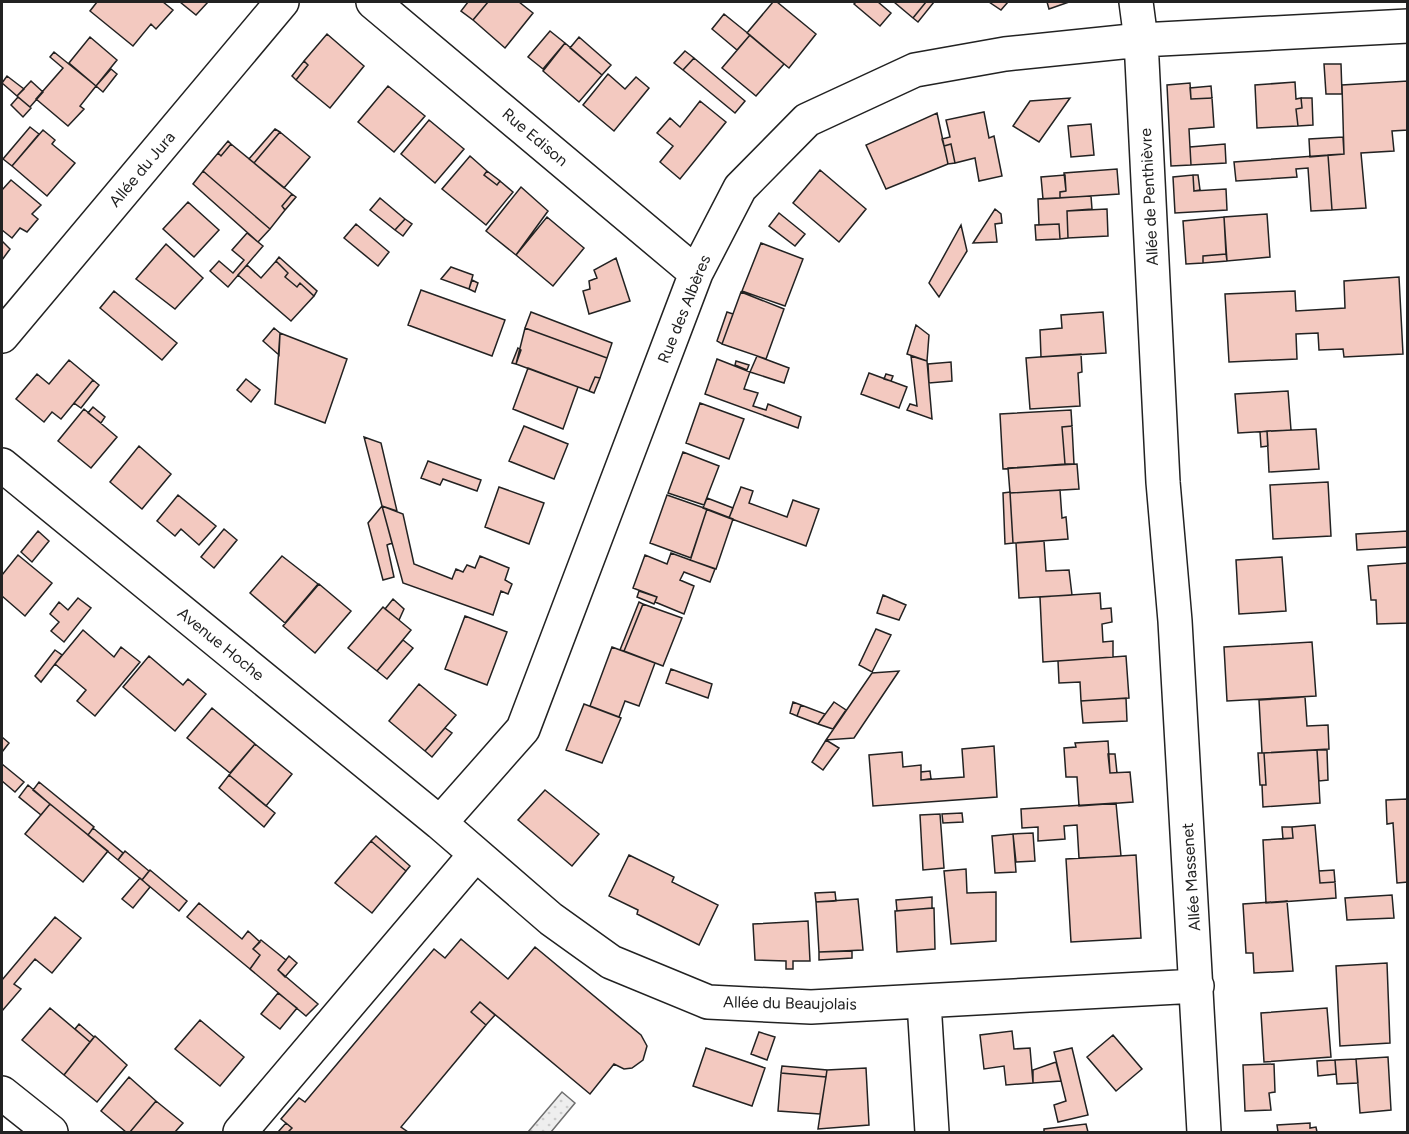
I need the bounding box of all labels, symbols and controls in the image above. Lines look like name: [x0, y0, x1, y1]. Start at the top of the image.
street label: Rue Edison: [498, 104, 572, 170]
street label: Allée de Penthièvre: [1136, 127, 1162, 266]
street label: Allée du Jura: [105, 128, 179, 210]
street label: Rue des Albères: [654, 252, 714, 366]
street label: Avenue Hoche: [174, 603, 268, 685]
street label: Allée Massenet: [1178, 822, 1204, 932]
street label: Allée du Beaujolais: [723, 992, 857, 1014]

